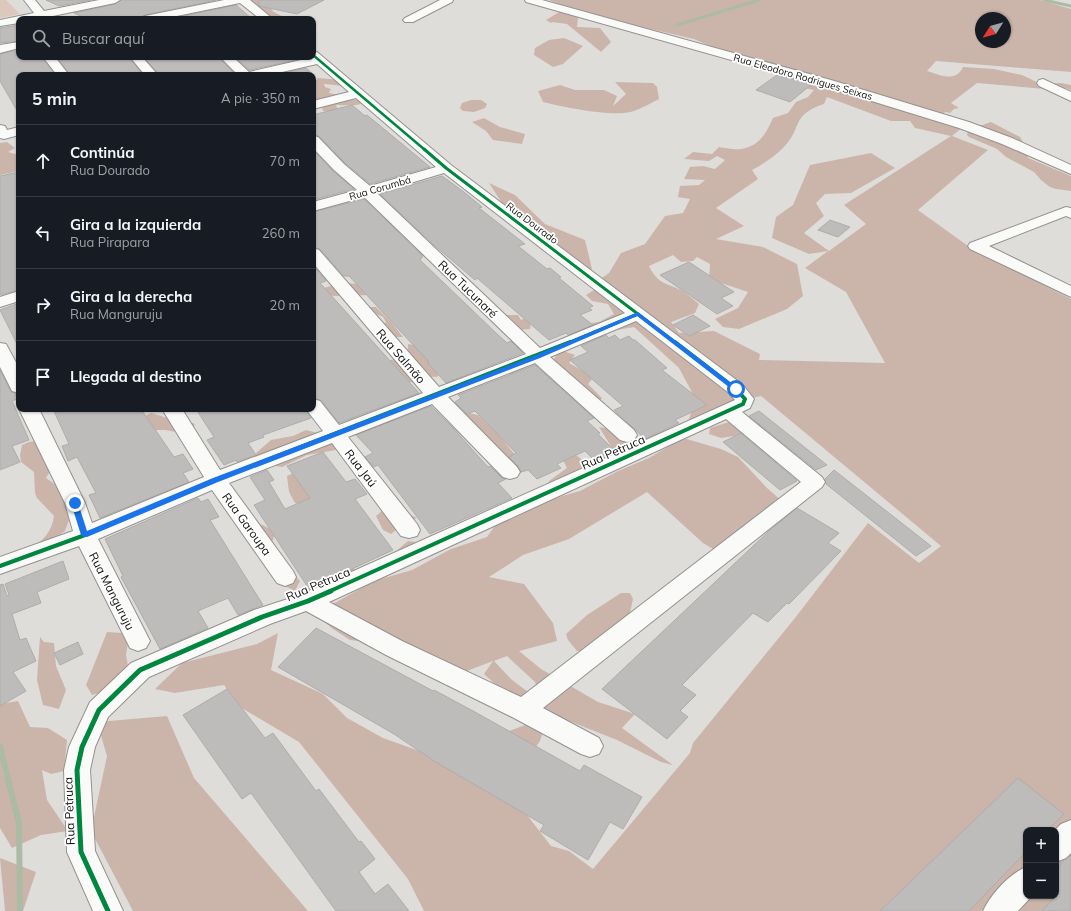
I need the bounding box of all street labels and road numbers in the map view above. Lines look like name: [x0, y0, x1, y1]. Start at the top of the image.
street label: Rua Eleodoro Rodrigues Seixas: [732, 51, 874, 103]
street label: Rua Corumbá: [348, 173, 412, 203]
street label: Rua Dourado: [504, 199, 561, 247]
street label: Rua Tucunaré: [435, 257, 501, 321]
street label: Rua Salmão: [373, 326, 429, 387]
street label: Rua Petruca: [579, 431, 647, 473]
street label: Rua Jaú: [342, 446, 380, 490]
street label: Rua Garoupa: [219, 490, 275, 558]
street label: Rua Manguruju: [86, 550, 138, 632]
street label: Rua Petruca: [284, 564, 352, 604]
street label: Rua Petruca: [60, 777, 78, 845]

